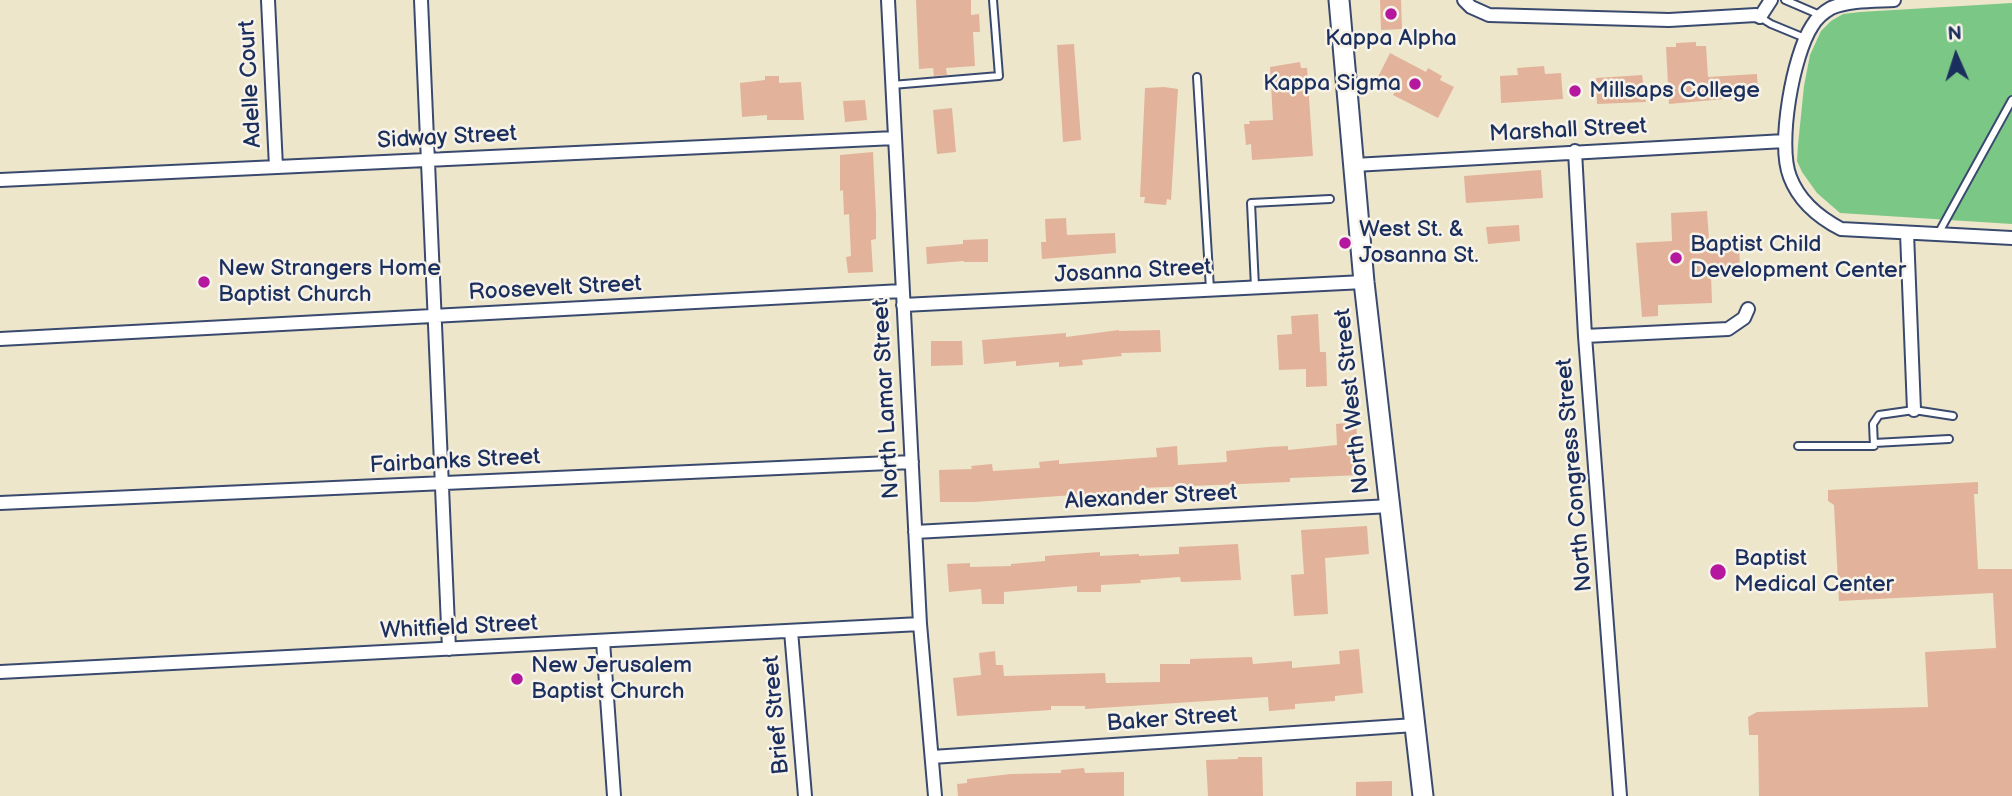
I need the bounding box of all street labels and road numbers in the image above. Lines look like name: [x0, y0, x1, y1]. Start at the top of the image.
street label: Adelle Court: [234, 19, 268, 149]
street label: Marshall Street: [1488, 113, 1648, 149]
street label: Sidway Street: [377, 121, 517, 155]
street label: Josanna Street: [1054, 254, 1212, 290]
street label: Roosevelt Street: [468, 271, 642, 307]
street label: North Lamar Street: [868, 298, 906, 500]
street label: North West Street: [1330, 307, 1376, 495]
street label: North Congress Street: [1551, 357, 1599, 593]
street label: Fairbanks Street: [369, 444, 541, 480]
street label: Alexander Street: [1064, 480, 1238, 516]
street label: Whitfield Street: [380, 610, 538, 646]
street label: Brief Street: [758, 654, 796, 776]
street label: Baker Street: [1106, 702, 1238, 738]

